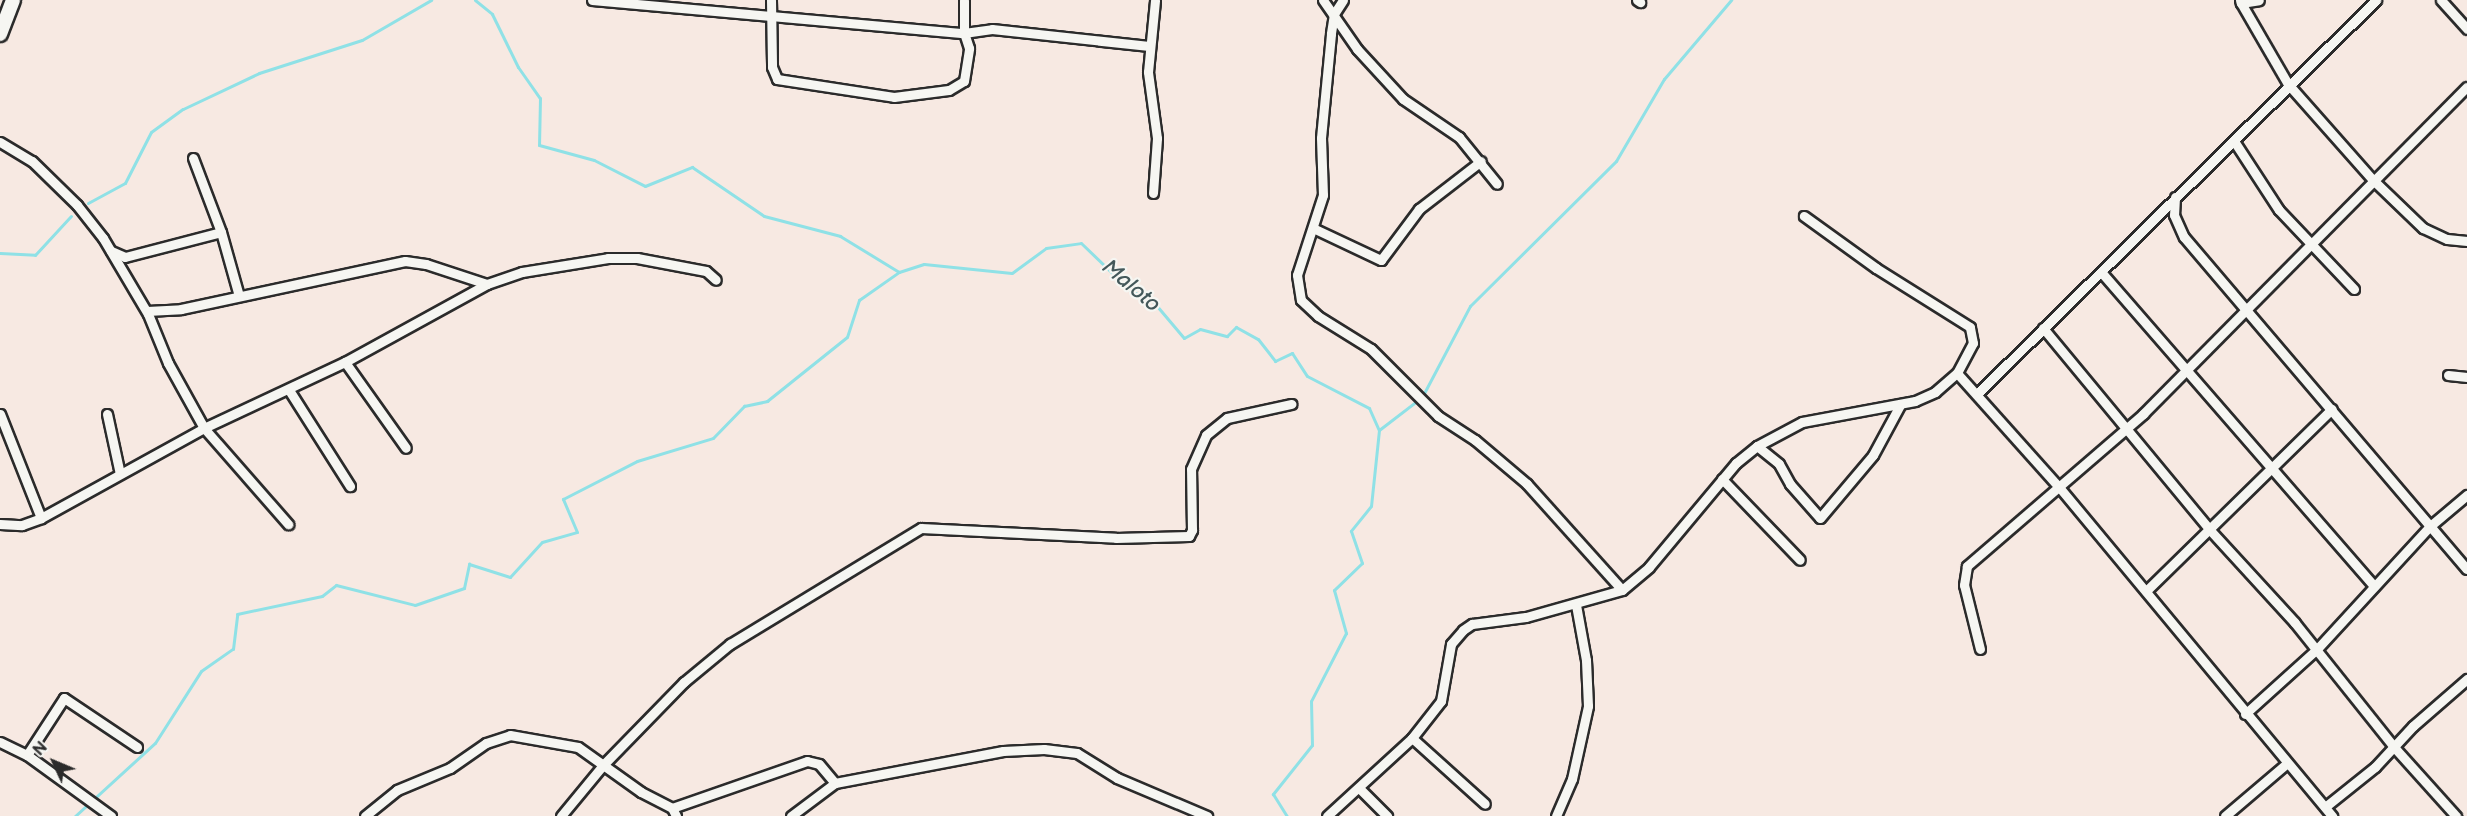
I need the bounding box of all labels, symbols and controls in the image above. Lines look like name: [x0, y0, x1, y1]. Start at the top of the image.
water label: Maloto: [1096, 254, 1166, 318]
north arrow: [24, 732, 84, 792]
text: N: [30, 738, 52, 760]

